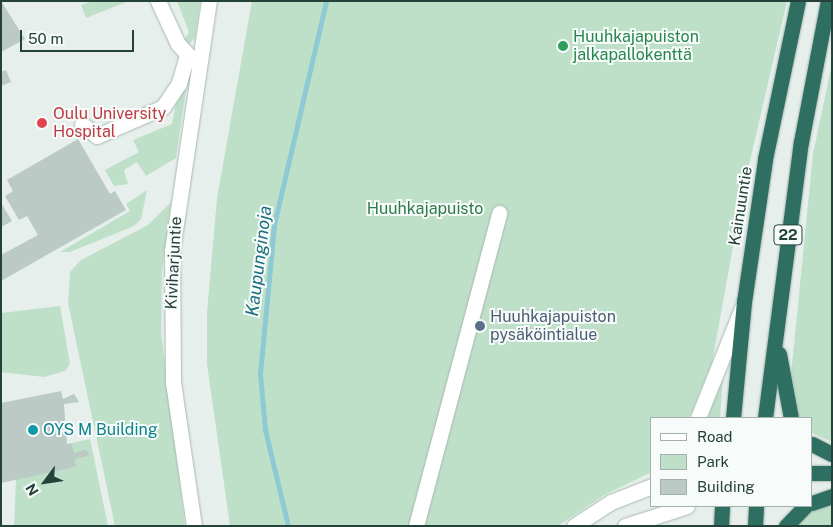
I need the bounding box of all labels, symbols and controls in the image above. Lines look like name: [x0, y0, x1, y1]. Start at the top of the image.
scale bar: [22, 20, 136, 52]
place label: Huuhkajapuiston jalkapallokenttä: [573, 27, 699, 65]
text: 50 m: [28, 30, 63, 47]
marker: Huuhkajapuiston jalkapallokenttä: [557, 40, 569, 52]
place label: Oulu University Hospital: [53, 104, 166, 142]
marker: Oulu University Hospital: [35, 116, 49, 130]
street label: Kainuuntie: [725, 165, 757, 247]
park label: Huuhkajapuisto: [367, 199, 483, 219]
water label: Kaupunginoja: [241, 204, 277, 318]
street label: Kiviharjuntie: [162, 216, 186, 310]
road number: 22: [773, 222, 803, 248]
place label: Huuhkajapuiston pysäköintialue: [490, 307, 616, 345]
marker: Huuhkajapuiston pysäköintialue: [474, 320, 486, 332]
legend: [650, 417, 813, 507]
place label: OYS M Building: [43, 420, 158, 440]
marker: OYS M Building: [27, 424, 39, 436]
text: Road: [697, 428, 733, 445]
text: Park: [697, 453, 729, 470]
north arrow: [20, 457, 70, 507]
text: Building: [697, 478, 755, 495]
text: N: [22, 481, 42, 499]

